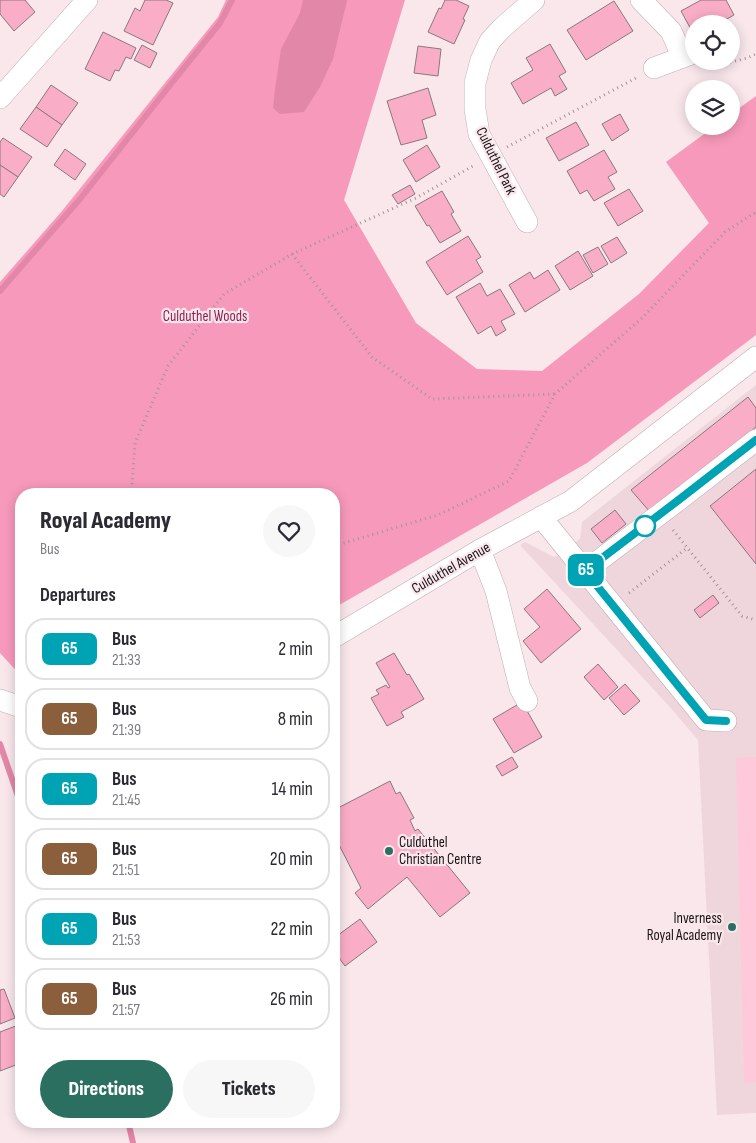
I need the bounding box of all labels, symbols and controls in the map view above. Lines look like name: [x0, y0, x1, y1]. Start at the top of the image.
map controls: [685, 15, 740, 135]
button: locate: [685, 15, 740, 70]
button: layers: [685, 80, 740, 135]
street label: Culduthel Park: [471, 124, 521, 198]
park label: Culduthel Woods: [163, 307, 247, 326]
button: heart: [263, 505, 315, 557]
text: Royal Academy: [40, 506, 171, 535]
unlabelled marker: [634, 515, 656, 537]
street label: Culduthel Avenue: [408, 538, 494, 598]
text: Bus: [40, 540, 60, 559]
line badge: 65: [564, 554, 608, 586]
text: 65: [578, 559, 594, 580]
text: Departures: [40, 584, 116, 607]
text: Bus: [112, 628, 137, 651]
text: 65: [61, 638, 78, 659]
text: 2 min: [278, 638, 313, 661]
text: 21:33: [112, 651, 141, 670]
text: Bus: [112, 698, 137, 721]
text: 65: [61, 708, 78, 729]
text: 8 min: [278, 708, 313, 731]
text: 21:39: [112, 721, 141, 740]
text: Bus: [112, 768, 137, 791]
text: 65: [61, 778, 78, 799]
text: 14 min: [272, 778, 313, 801]
text: 21:45: [112, 791, 140, 810]
place label: Culduthel Christian Centre: [399, 833, 482, 869]
text: Bus: [112, 838, 137, 861]
marker: Culduthel Christian Centre: [383, 845, 395, 857]
text: 65: [61, 848, 78, 869]
text: 20 min: [270, 848, 313, 871]
text: 21:51: [112, 861, 139, 880]
text: Bus: [112, 908, 137, 931]
place label: Inverness Royal Academy: [647, 909, 722, 945]
text: 65: [61, 918, 78, 939]
text: 22 min: [270, 918, 313, 941]
marker: Inverness Royal Academy: [726, 921, 738, 933]
text: 21:53: [112, 931, 140, 950]
text: Bus: [112, 978, 137, 1001]
text: 65: [61, 988, 78, 1009]
text: 26 min: [270, 988, 313, 1011]
text: 21:57: [112, 1001, 140, 1020]
button: Directions: [40, 1060, 173, 1118]
button: Tickets: [183, 1060, 315, 1118]

